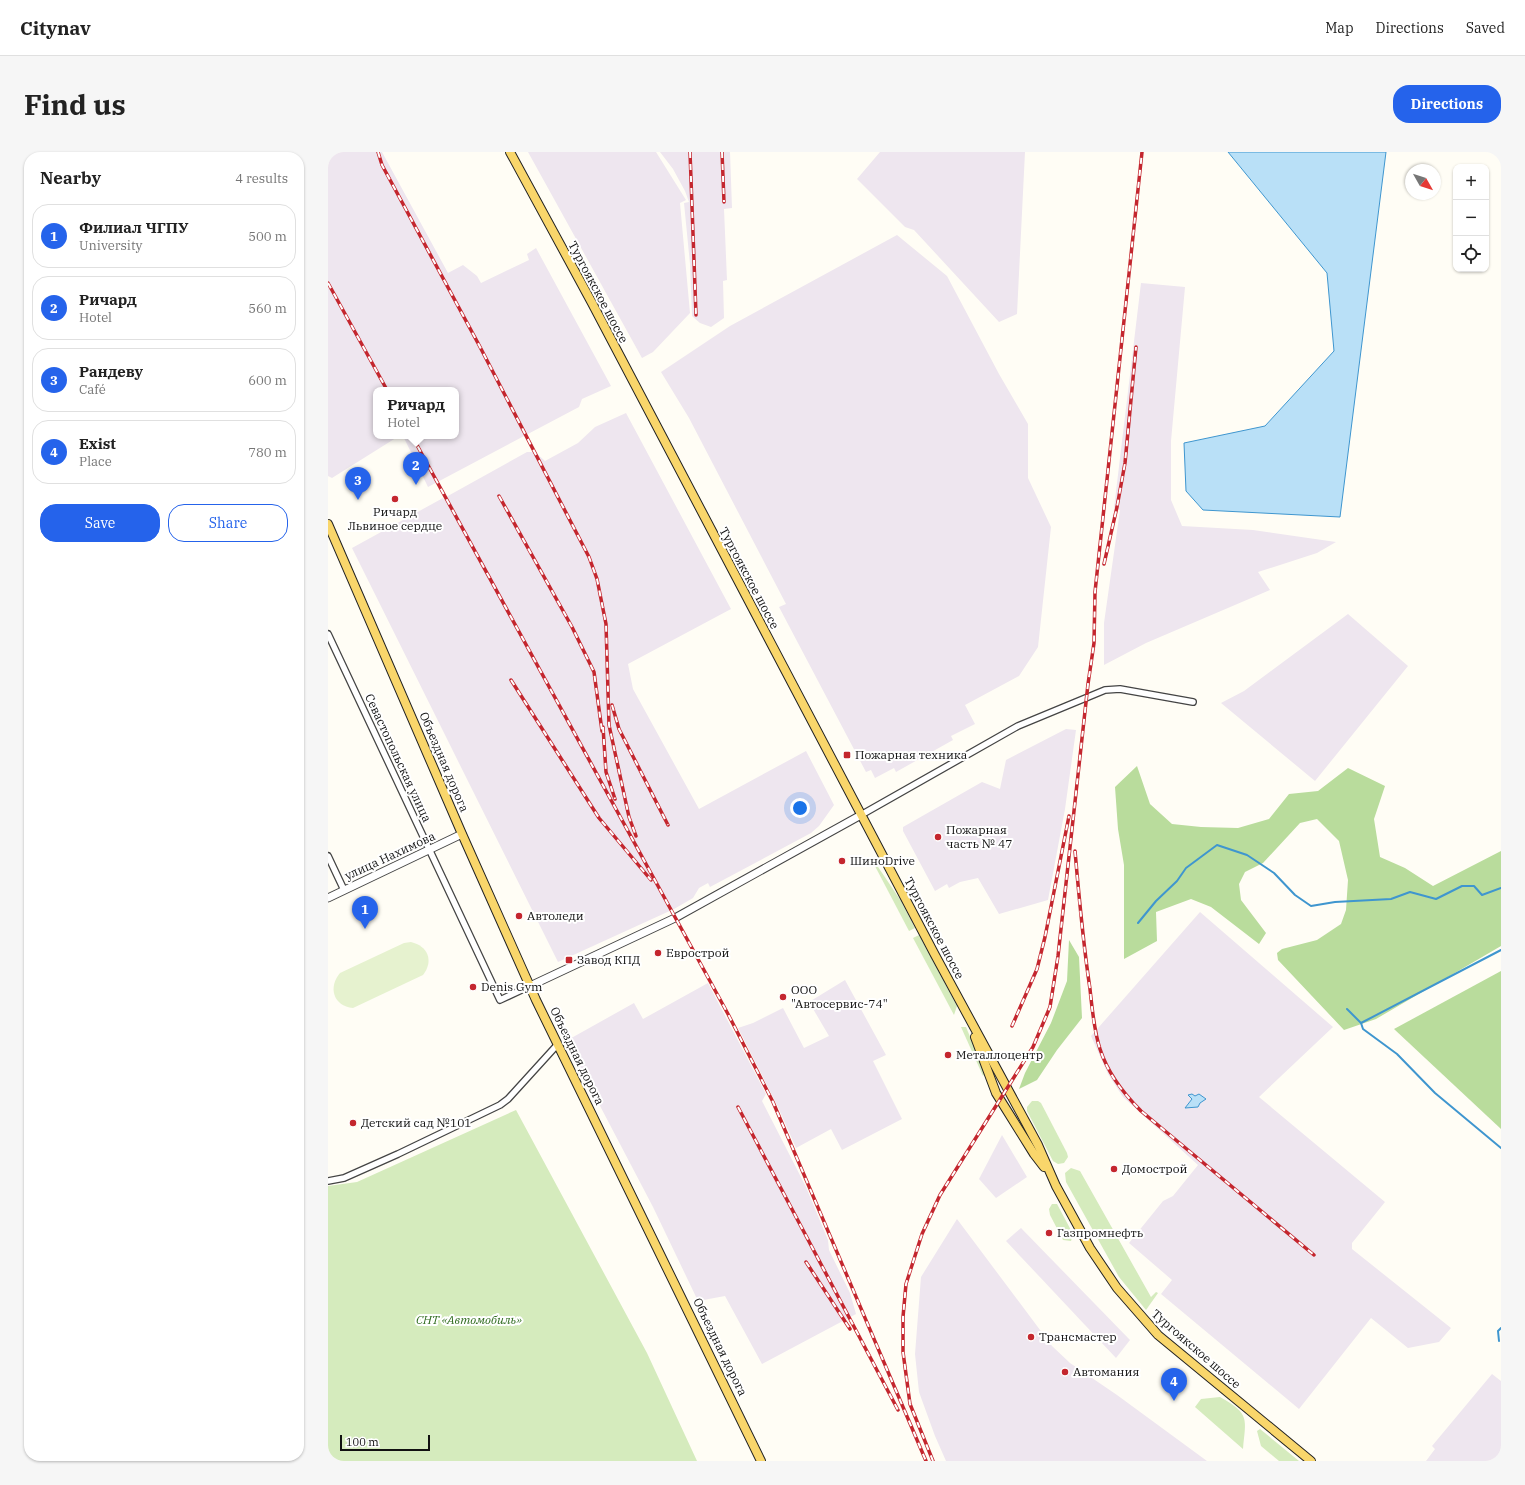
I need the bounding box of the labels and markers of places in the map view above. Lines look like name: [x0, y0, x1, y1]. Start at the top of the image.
pin: 2: [403, 452, 429, 485]
pin: 3: [345, 467, 371, 500]
marker: Ричард Львиное сердце: [390, 494, 400, 504]
place label: Ричард Львиное сердце: [348, 504, 442, 533]
place label: Пожарная техника: [855, 747, 968, 762]
marker: Пожарная техника: [842, 750, 852, 760]
place label: Пожарная часть № 47: [946, 822, 1012, 851]
marker: Пожарная часть № 47: [933, 832, 943, 842]
place label: ШиноDrive: [850, 853, 915, 868]
marker: ШиноDrive: [837, 856, 847, 866]
pin: 1: [352, 896, 378, 929]
place label: Автоледи: [527, 908, 584, 923]
marker: Автоледи: [514, 911, 524, 921]
place label: Еврострой: [666, 945, 730, 960]
marker: Еврострой: [653, 948, 663, 958]
place label: Завод КПД: [577, 952, 640, 967]
marker: Завод КПД: [564, 955, 574, 965]
place label: Denis Gym: [481, 979, 543, 994]
marker: Denis Gym: [468, 982, 478, 992]
place label: ООО "Автосервис-74": [791, 982, 888, 1011]
marker: ООО "Автосервис-74": [778, 992, 788, 1002]
place label: Металлоцентр: [956, 1047, 1043, 1062]
marker: Металлоцентр: [943, 1050, 953, 1060]
place label: Детский сад №101: [361, 1115, 472, 1130]
marker: Детский сад №101: [348, 1118, 358, 1128]
place label: Домострой: [1122, 1161, 1187, 1176]
marker: Домострой: [1109, 1164, 1119, 1174]
place label: Газпромнефть: [1057, 1225, 1144, 1240]
marker: Газпромнефть: [1044, 1228, 1054, 1238]
place label: Трансмастер: [1039, 1329, 1117, 1344]
marker: Трансмастер: [1026, 1332, 1036, 1342]
place label: Автомания: [1073, 1364, 1139, 1379]
marker: Автомания: [1060, 1367, 1070, 1377]
pin: 4: [1161, 1368, 1187, 1401]

